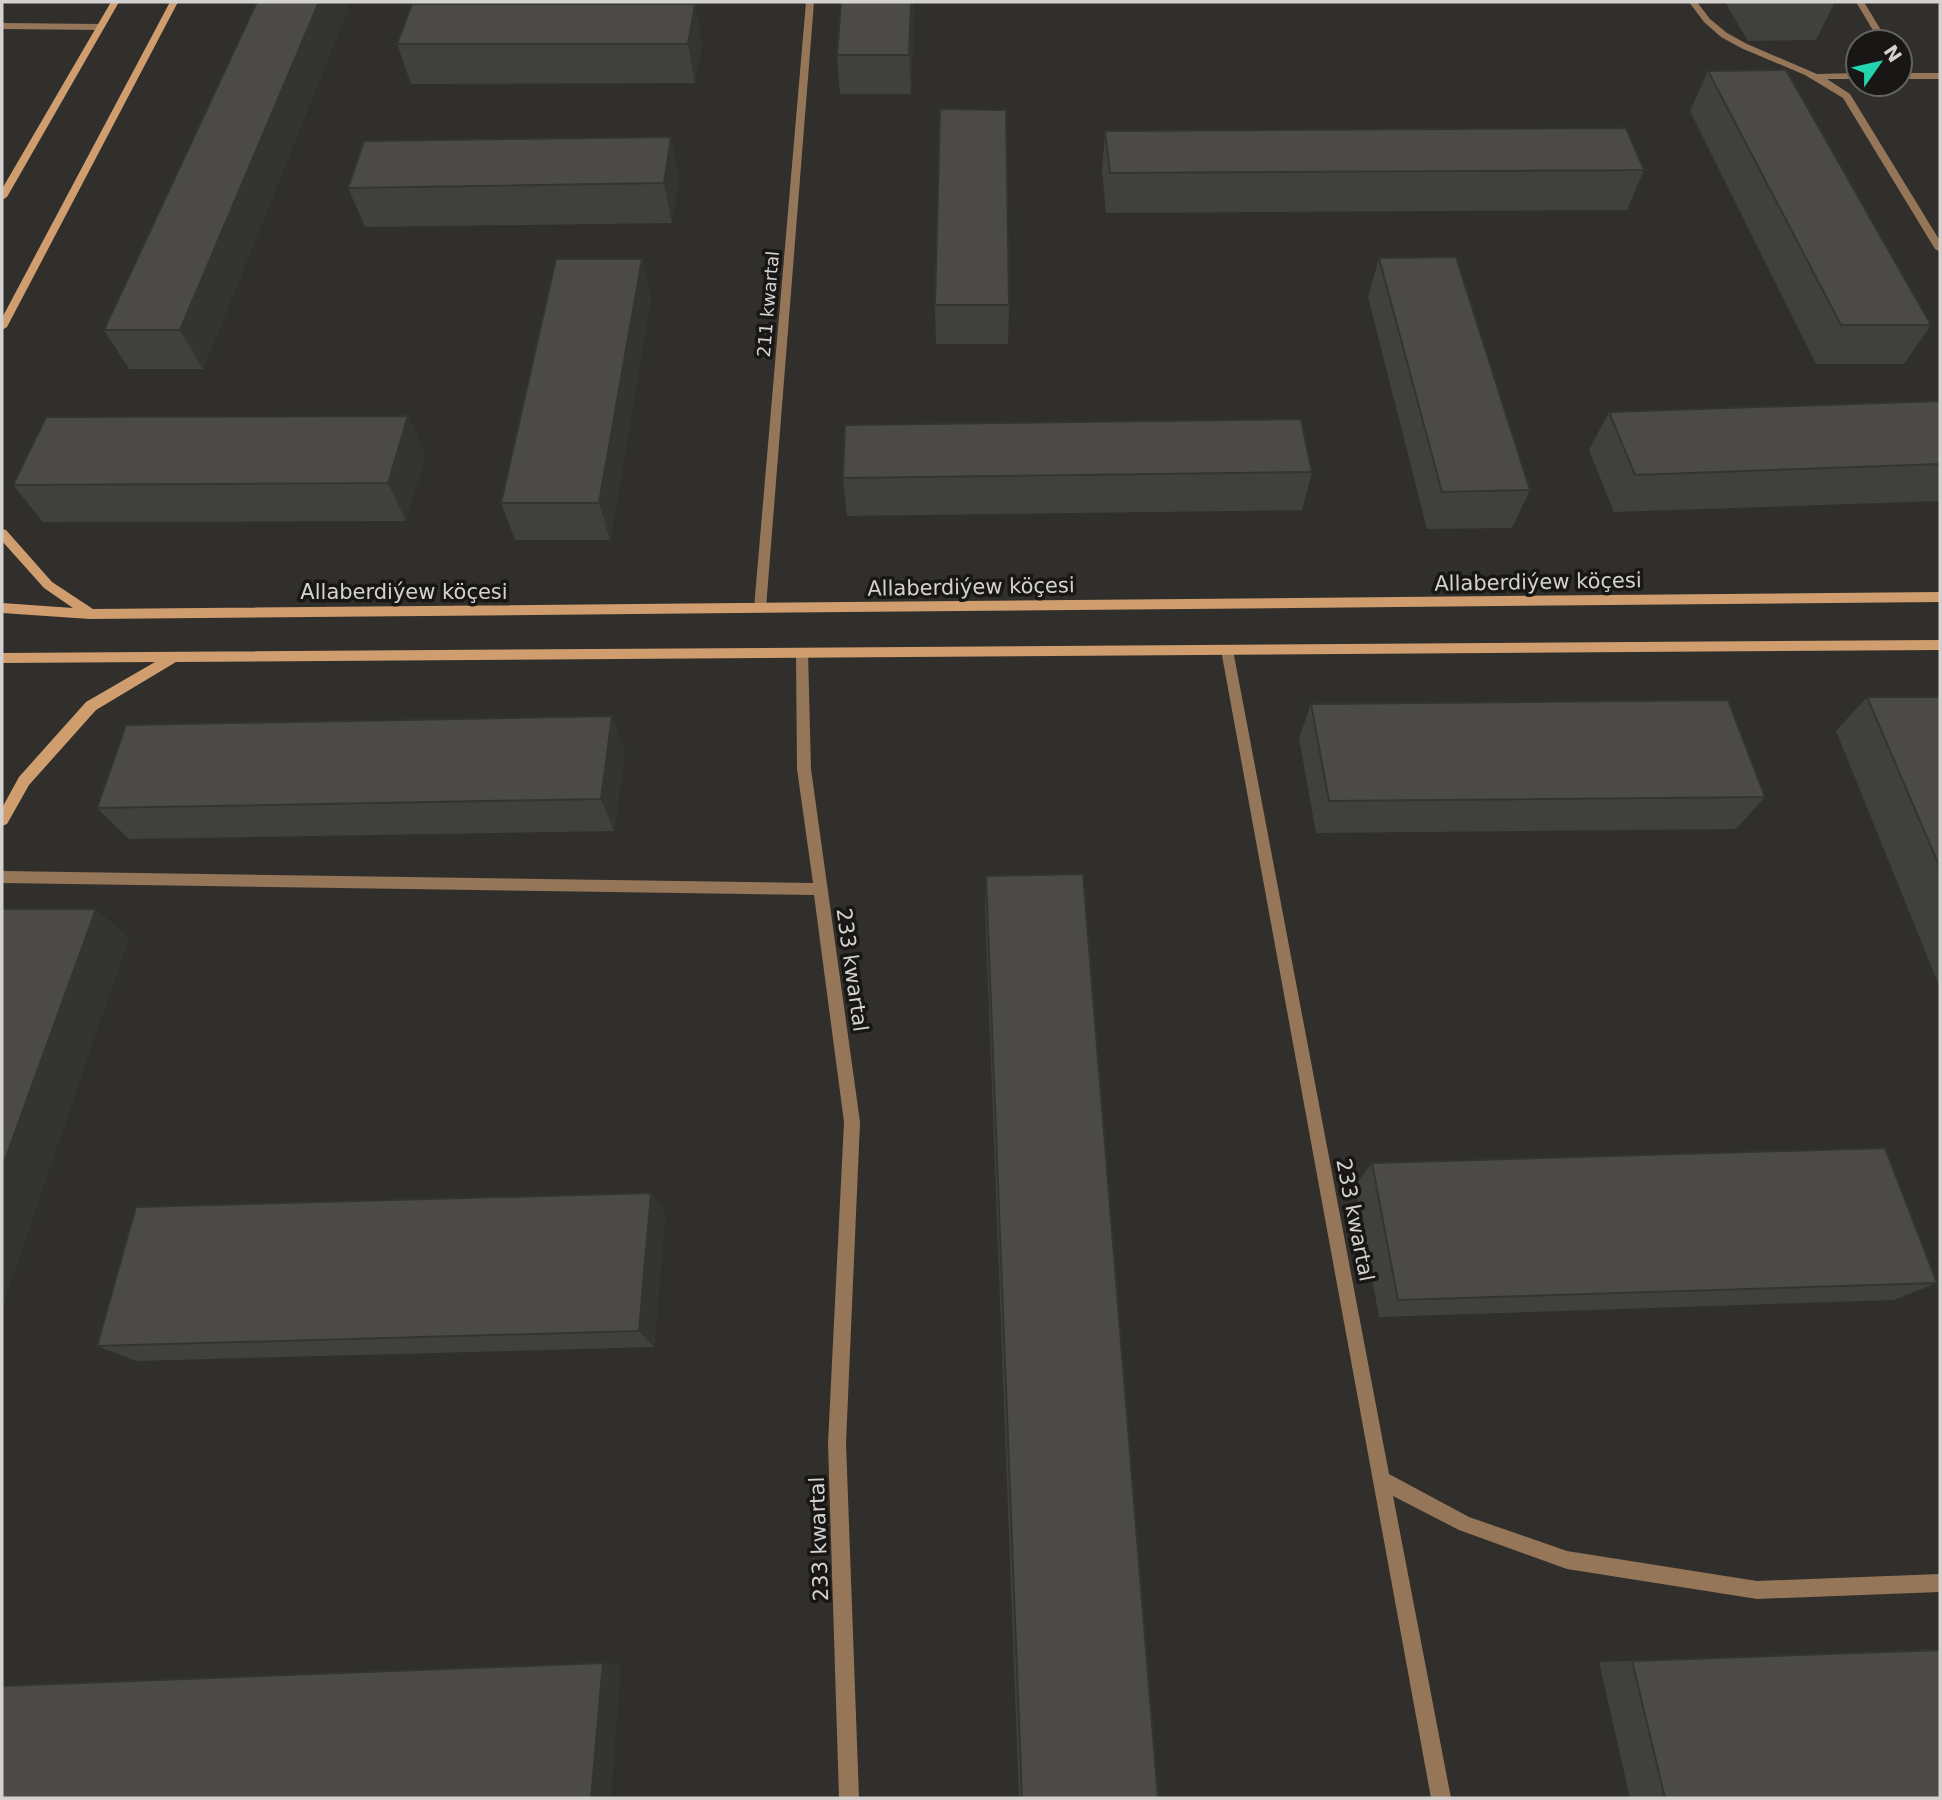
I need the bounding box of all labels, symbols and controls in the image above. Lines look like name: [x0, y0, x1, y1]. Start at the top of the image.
north arrow: [1844, 28, 1914, 98]
text: N: [1880, 41, 1907, 66]
street label: 211 kwartal: [753, 250, 783, 358]
street label: Allaberdiýew köçesi: [1434, 568, 1642, 596]
street label: Allaberdiýew köçesi: [867, 573, 1075, 601]
street label: Allaberdiýew köçesi: [300, 580, 508, 604]
street label: 233 kwartal: [831, 907, 873, 1033]
street label: 233 kwartal: [1331, 1157, 1379, 1283]
street label: 233 kwartal: [805, 1476, 833, 1602]

